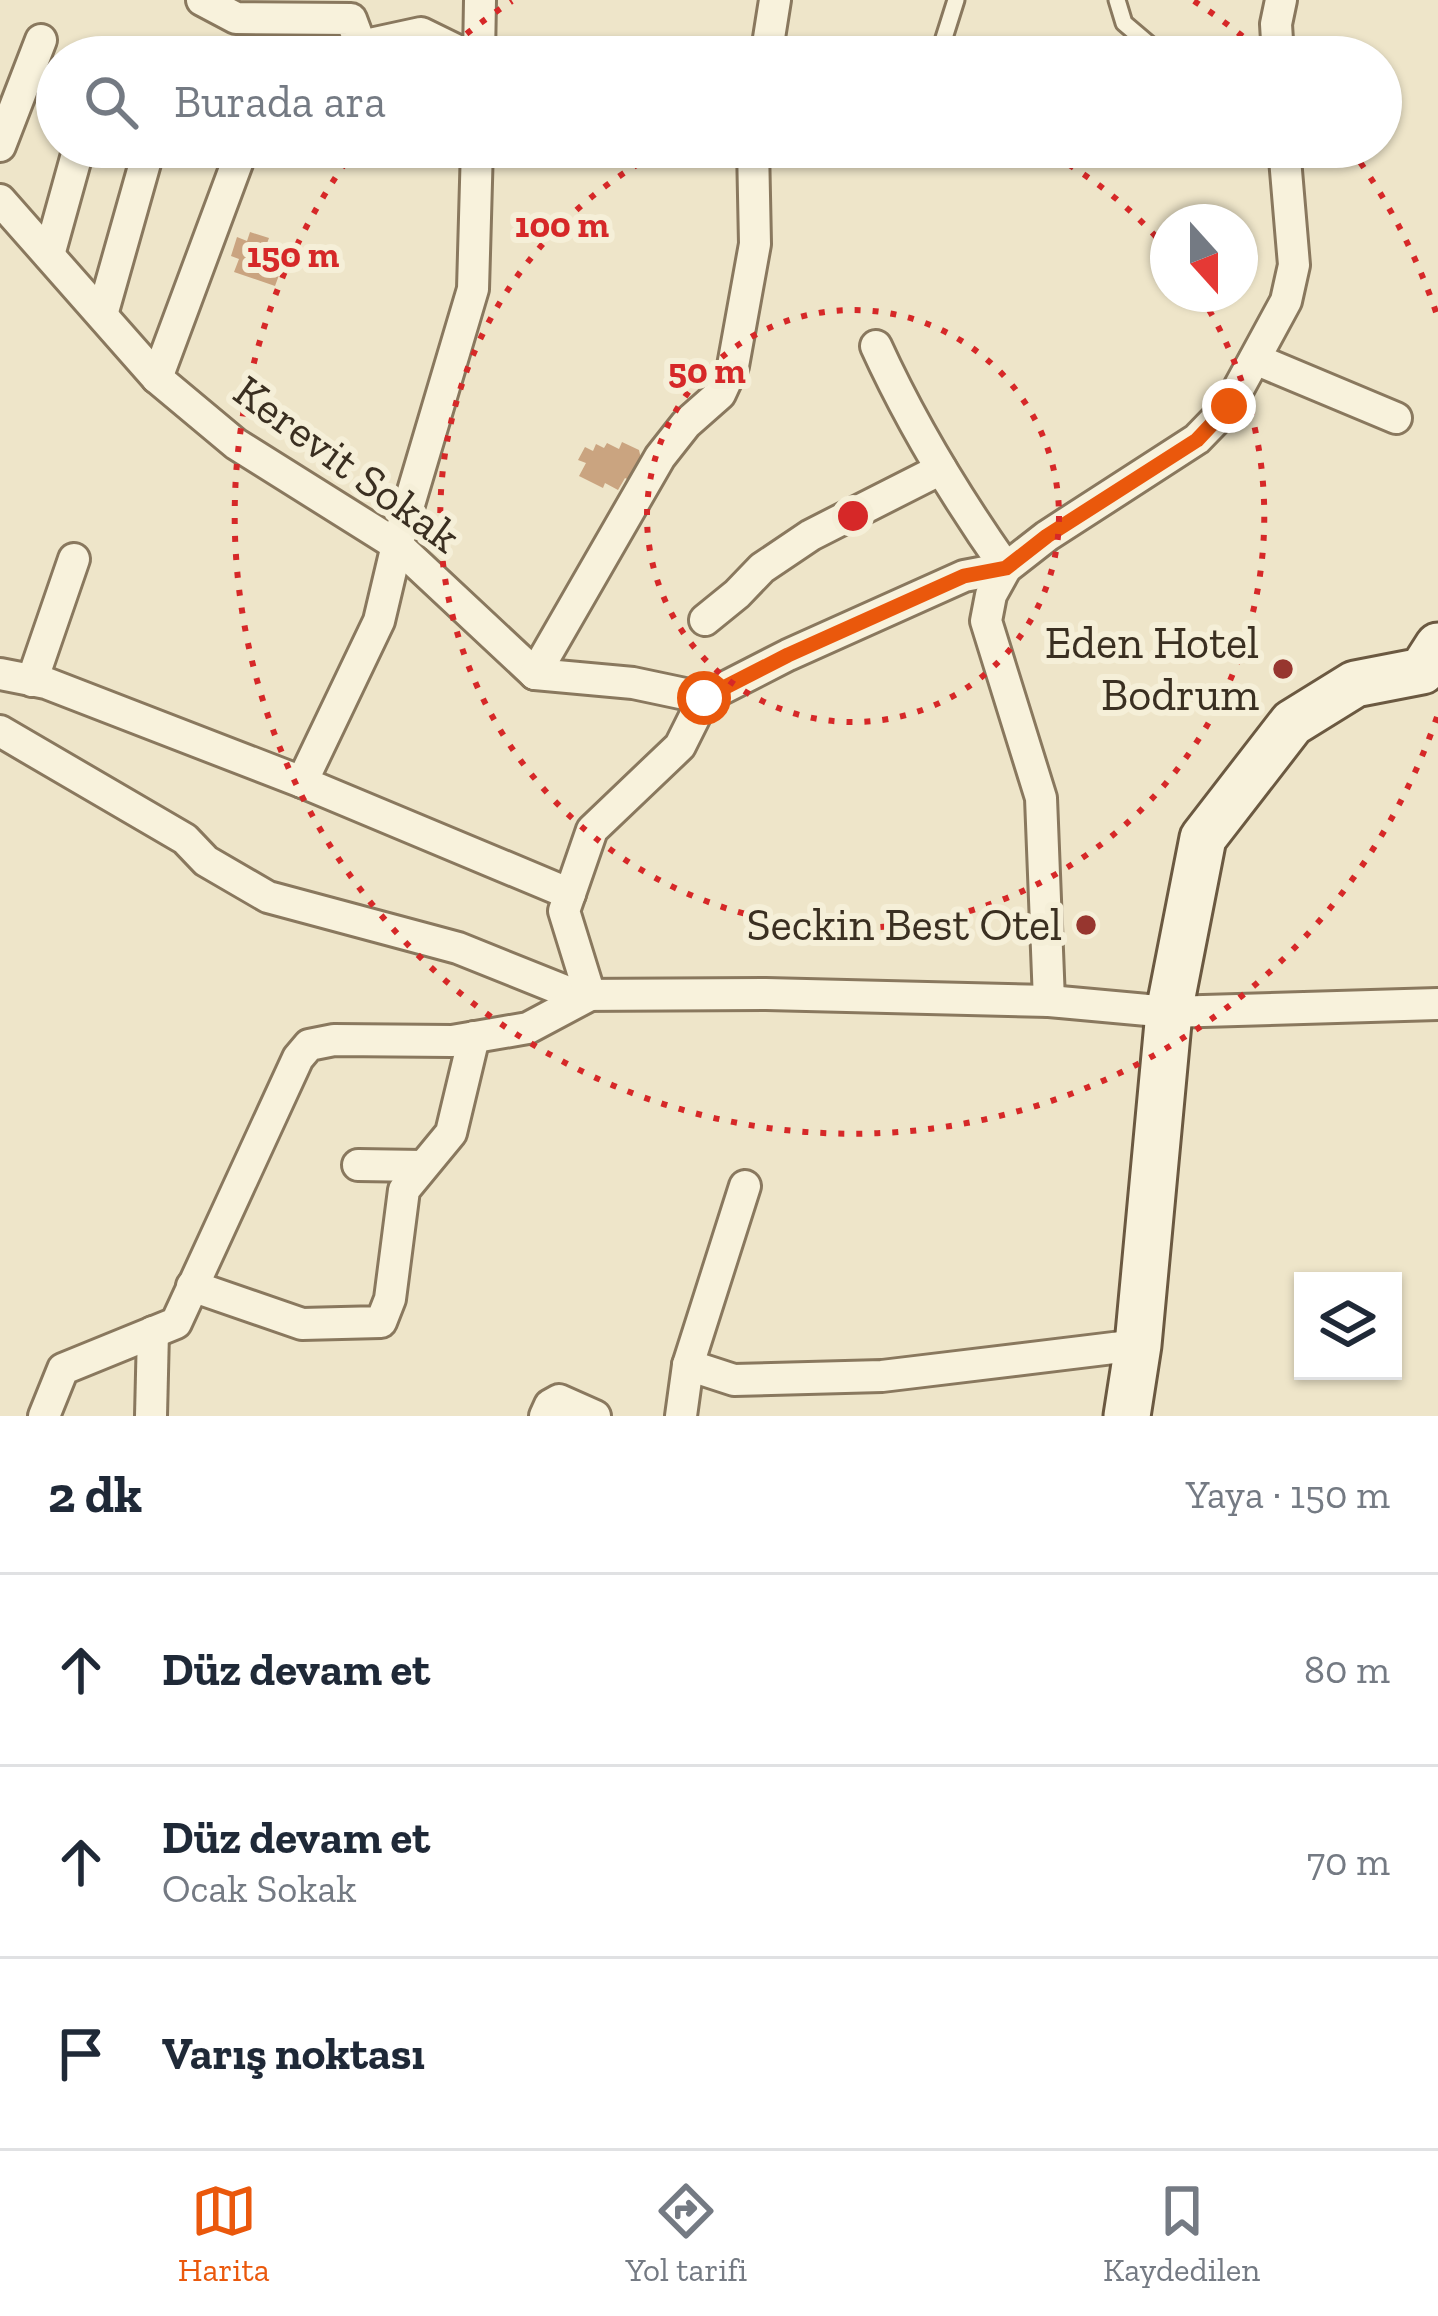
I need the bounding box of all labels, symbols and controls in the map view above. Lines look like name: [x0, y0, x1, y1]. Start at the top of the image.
search box: [36, 36, 1402, 168]
icon: search: [78, 69, 144, 135]
text: Burada ara: [174, 75, 386, 129]
text: 100 m: [515, 203, 610, 246]
north arrow: [1150, 204, 1258, 312]
text: 150 m: [247, 233, 340, 276]
text: 50 m: [668, 349, 746, 392]
street label: Kerevit Sokak: [223, 364, 471, 564]
route end: [1202, 379, 1256, 433]
centre of rings: [832, 495, 874, 537]
place label: Eden Hotel Bodrum: [1045, 616, 1259, 722]
marker: Eden Hotel Bodrum: [1270, 656, 1296, 682]
route start: [677, 671, 731, 725]
place label: Seckin Best Otel: [747, 898, 1062, 952]
marker: Seckin Best Otel: [1073, 912, 1099, 938]
map controls: [1294, 1272, 1402, 1380]
button: layers: [1294, 1272, 1402, 1380]
text: 2 dk: [48, 1464, 142, 1525]
text: Yaya · 150 m: [1186, 1471, 1390, 1518]
icon: ahead: [48, 1637, 114, 1703]
text: Düz devam et: [162, 1643, 430, 1697]
text: 80 m: [1304, 1646, 1390, 1693]
text: Düz devam et: [162, 1811, 430, 1865]
icon: ahead: [48, 1829, 114, 1895]
text: 70 m: [1307, 1838, 1390, 1885]
text: Ocak Sokak: [162, 1865, 357, 1912]
icon: arrive: [48, 2021, 114, 2087]
text: Varış noktası: [162, 2027, 425, 2081]
tab: Harita: [178, 2178, 270, 2289]
tab: Yol tarifi: [625, 2178, 747, 2289]
tab: Kaydedilen: [1103, 2178, 1260, 2289]

